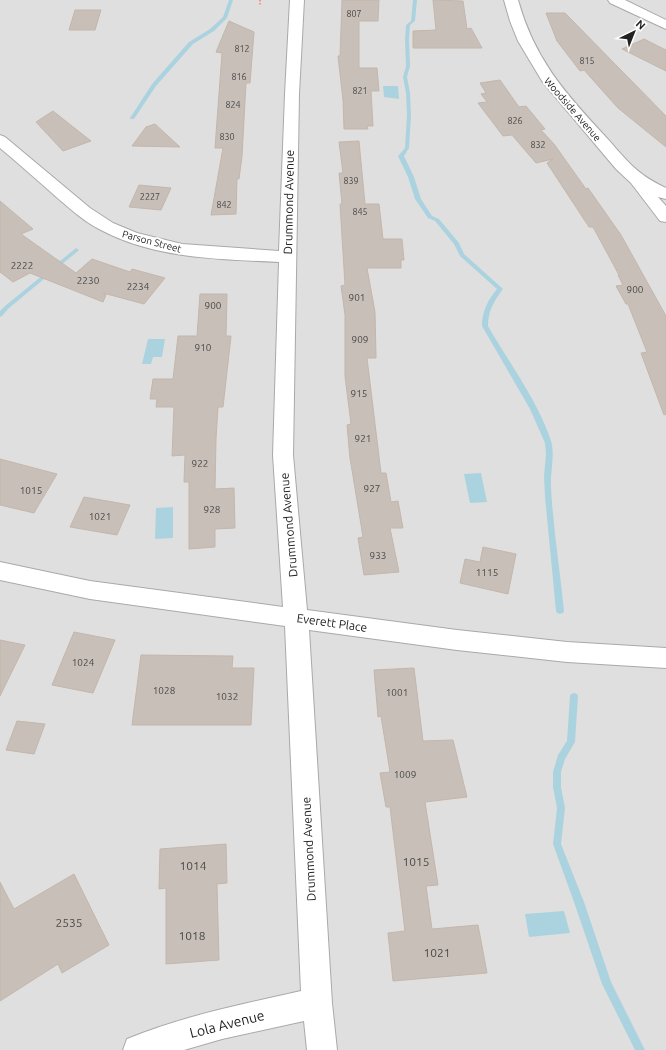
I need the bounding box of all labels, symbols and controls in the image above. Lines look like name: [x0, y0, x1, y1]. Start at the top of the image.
house number: 807: [346, 9, 362, 19]
north arrow: [614, 12, 654, 52]
text: N: [634, 17, 648, 32]
house number: 812: [234, 44, 250, 54]
house number: 815: [579, 56, 595, 66]
house number: 816: [231, 72, 247, 82]
street label: Woodside Avenue: [542, 75, 603, 143]
house number: 821: [352, 86, 368, 96]
house number: 824: [225, 100, 241, 110]
house number: 826: [507, 116, 523, 126]
house number: 830: [219, 132, 235, 142]
house number: 832: [530, 140, 546, 150]
street label: Drummond Avenue: [281, 150, 296, 254]
house number: 839: [343, 176, 359, 186]
house number: 2227: [140, 192, 160, 202]
house number: 842: [216, 200, 232, 210]
house number: 845: [352, 207, 368, 217]
street label: Parson Street: [121, 228, 183, 255]
house number: 2222: [11, 260, 33, 271]
house number: 2230: [77, 275, 100, 286]
house number: 2234: [127, 281, 150, 292]
house number: 900: [627, 284, 644, 295]
house number: 901: [349, 292, 365, 303]
house number: 900: [205, 300, 222, 311]
house number: 909: [352, 334, 368, 345]
house number: 910: [195, 342, 212, 353]
house number: 915: [351, 388, 367, 399]
house number: 921: [355, 433, 371, 444]
house number: 922: [192, 458, 208, 469]
street label: Drummond Avenue: [277, 472, 300, 578]
house number: 927: [364, 483, 380, 494]
house number: 1015: [20, 485, 42, 496]
house number: 928: [204, 504, 221, 515]
house number: 1021: [89, 511, 111, 522]
house number: 933: [370, 550, 386, 561]
house number: 1115: [476, 567, 498, 578]
street label: Everett Place: [296, 611, 368, 634]
house number: 1024: [72, 657, 95, 668]
house number: 1028: [153, 685, 176, 696]
house number: 1001: [386, 687, 408, 698]
house number: 1032: [216, 691, 238, 702]
house number: 1009: [394, 769, 416, 780]
street label: Drummond Avenue: [299, 796, 318, 902]
house number: 1015: [402, 855, 430, 868]
house number: 1014: [179, 859, 207, 872]
house number: 2535: [55, 916, 83, 929]
house number: 1018: [178, 929, 206, 942]
house number: 1021: [423, 946, 451, 959]
street label: Lola Avenue: [188, 1007, 266, 1041]

